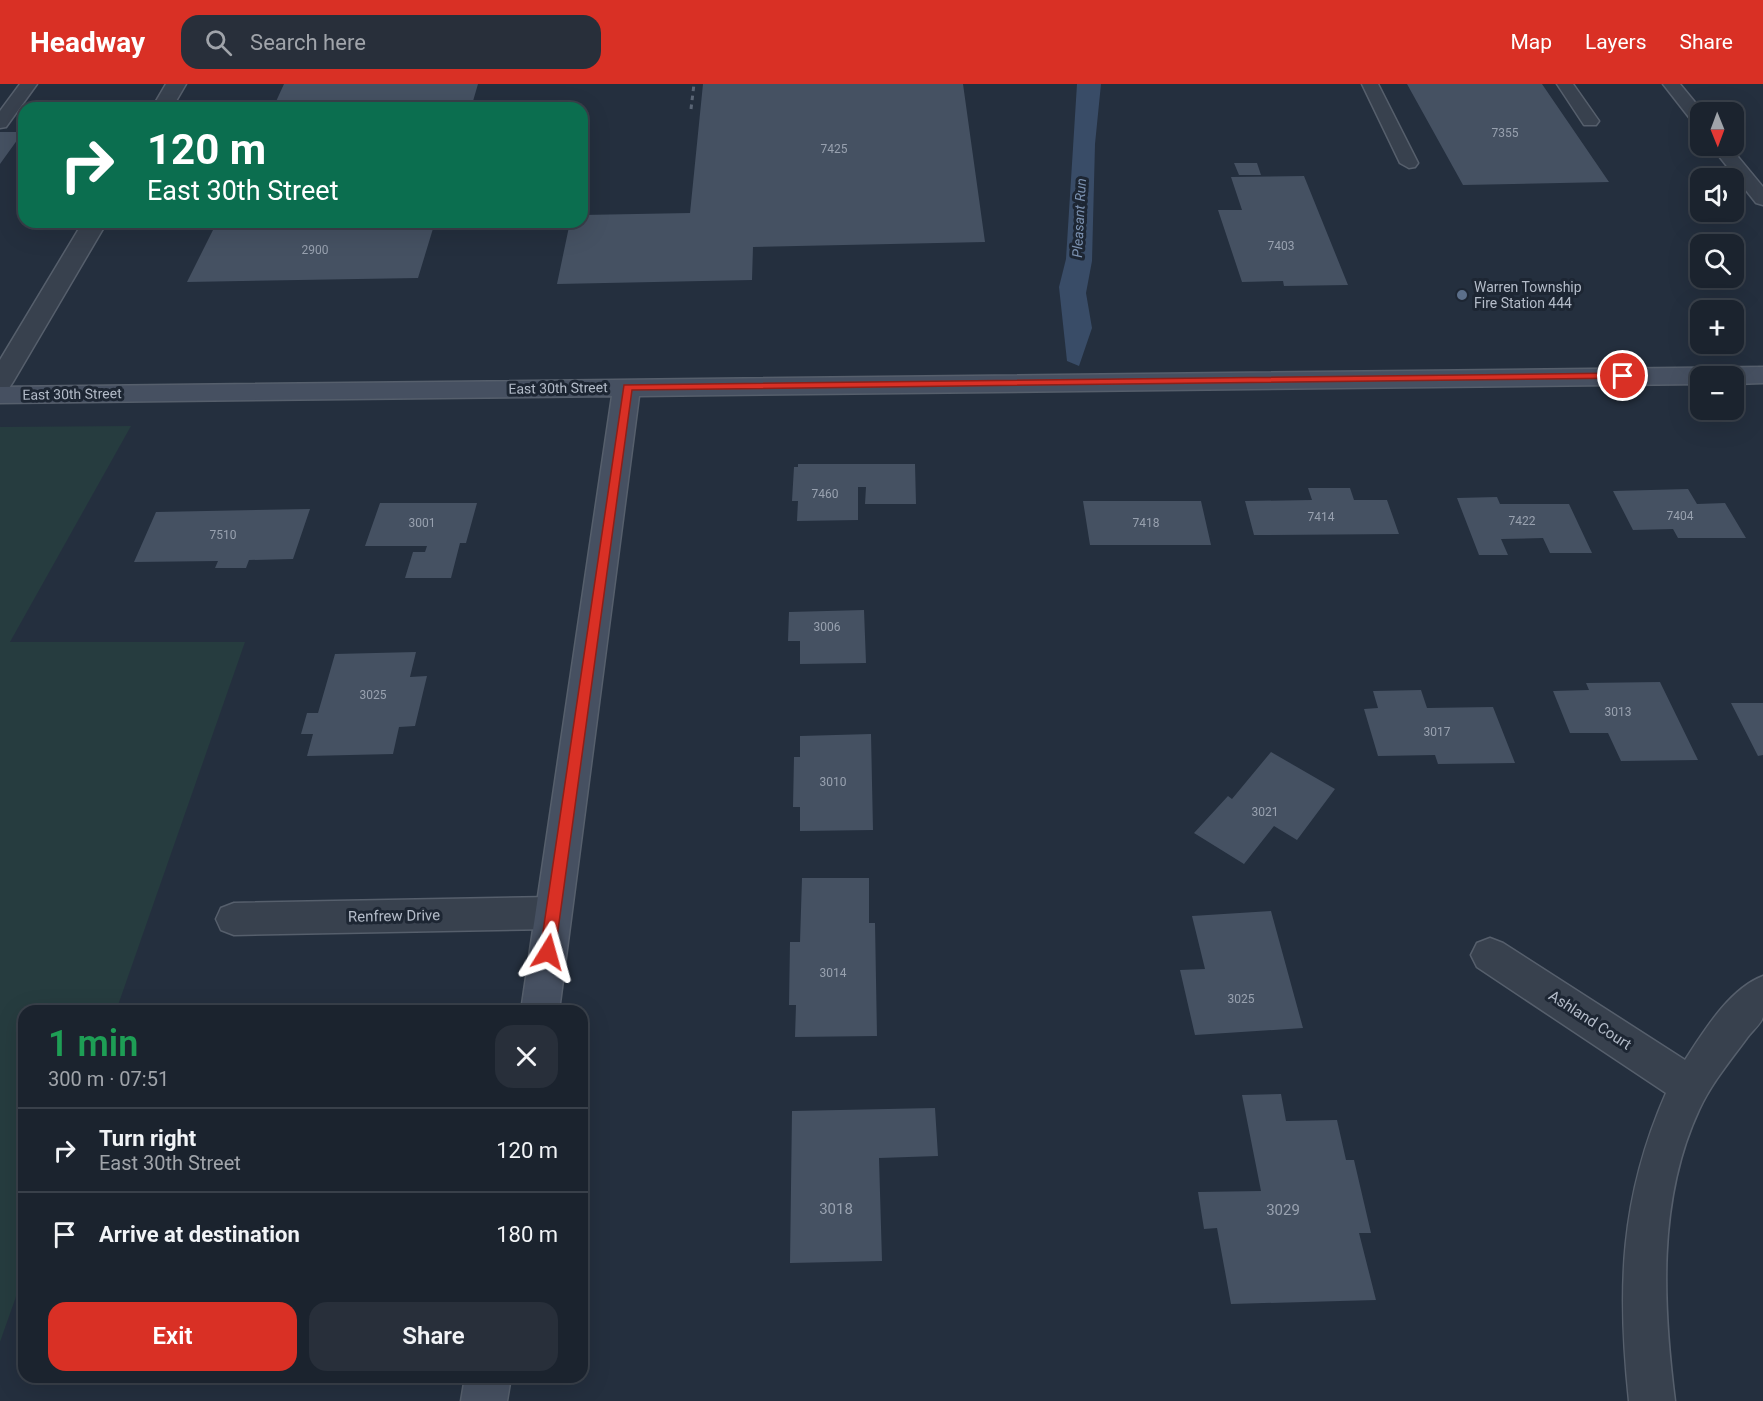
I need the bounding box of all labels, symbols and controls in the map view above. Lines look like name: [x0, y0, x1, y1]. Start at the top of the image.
search box: [181, 15, 601, 69]
text: Headway: [30, 26, 145, 59]
icon: search: [202, 26, 235, 59]
text: Search here: [250, 30, 366, 55]
text: Map: [1510, 30, 1552, 54]
text: Layers: [1585, 30, 1646, 54]
text: Share: [1679, 30, 1733, 54]
north arrow: [1690, 102, 1744, 156]
map controls: [1690, 102, 1744, 420]
text: 120 m: [147, 125, 266, 174]
icon: right: [48, 126, 126, 204]
house number: 7355: [1492, 126, 1519, 140]
house number: 7425: [821, 142, 848, 156]
button: sound: [1690, 168, 1744, 222]
text: East 30th Street: [147, 175, 338, 207]
water label: Pleasant Run: [1069, 178, 1089, 258]
button: search: [1690, 234, 1744, 288]
house number: 7403: [1268, 239, 1294, 253]
house number: 2900: [302, 243, 329, 257]
place label: Warren Township Fire Station 444: [1474, 279, 1582, 311]
marker: Warren Township Fire Station 444: [1455, 288, 1469, 302]
button: +: [1690, 300, 1744, 354]
pin: [1597, 350, 1648, 401]
icon: arrive: [1606, 359, 1639, 392]
button: −: [1690, 366, 1744, 420]
street label: East 30th Street: [508, 379, 608, 397]
street label: East 30th Street: [22, 385, 122, 403]
house number: 7460: [812, 487, 839, 501]
house number: 7404: [1667, 509, 1694, 523]
house number: 7414: [1308, 510, 1335, 524]
house number: 7422: [1509, 514, 1536, 528]
house number: 3001: [409, 516, 435, 530]
house number: 7418: [1133, 516, 1160, 530]
house number: 7510: [210, 528, 237, 542]
house number: 3006: [814, 620, 841, 634]
house number: 3025: [360, 688, 387, 702]
house number: 3013: [1605, 705, 1631, 719]
house number: 3017: [1424, 725, 1451, 739]
house number: 3010: [820, 775, 847, 789]
house number: 3021: [1252, 805, 1278, 819]
street label: Renfrew Drive: [348, 906, 440, 926]
position arrow: [516, 920, 580, 984]
house number: 3014: [820, 966, 847, 980]
street label: Ashland Court: [1545, 987, 1635, 1053]
house number: 3025: [1228, 992, 1255, 1006]
text: 1 min: [48, 1023, 138, 1065]
button: close: [495, 1025, 558, 1088]
text: 300 m · 07:51: [48, 1067, 169, 1091]
text: Turn right: [99, 1126, 196, 1151]
icon: right: [48, 1134, 81, 1167]
text: 120 m: [496, 1138, 558, 1163]
text: East 30th Street: [99, 1151, 241, 1175]
house number: 3018: [819, 1200, 853, 1218]
house number: 3029: [1266, 1201, 1300, 1219]
icon: arrive: [48, 1218, 81, 1251]
text: Arrive at destination: [99, 1222, 300, 1247]
text: 180 m: [496, 1222, 558, 1247]
button: Exit: [48, 1302, 297, 1371]
button: Share: [309, 1302, 558, 1371]

